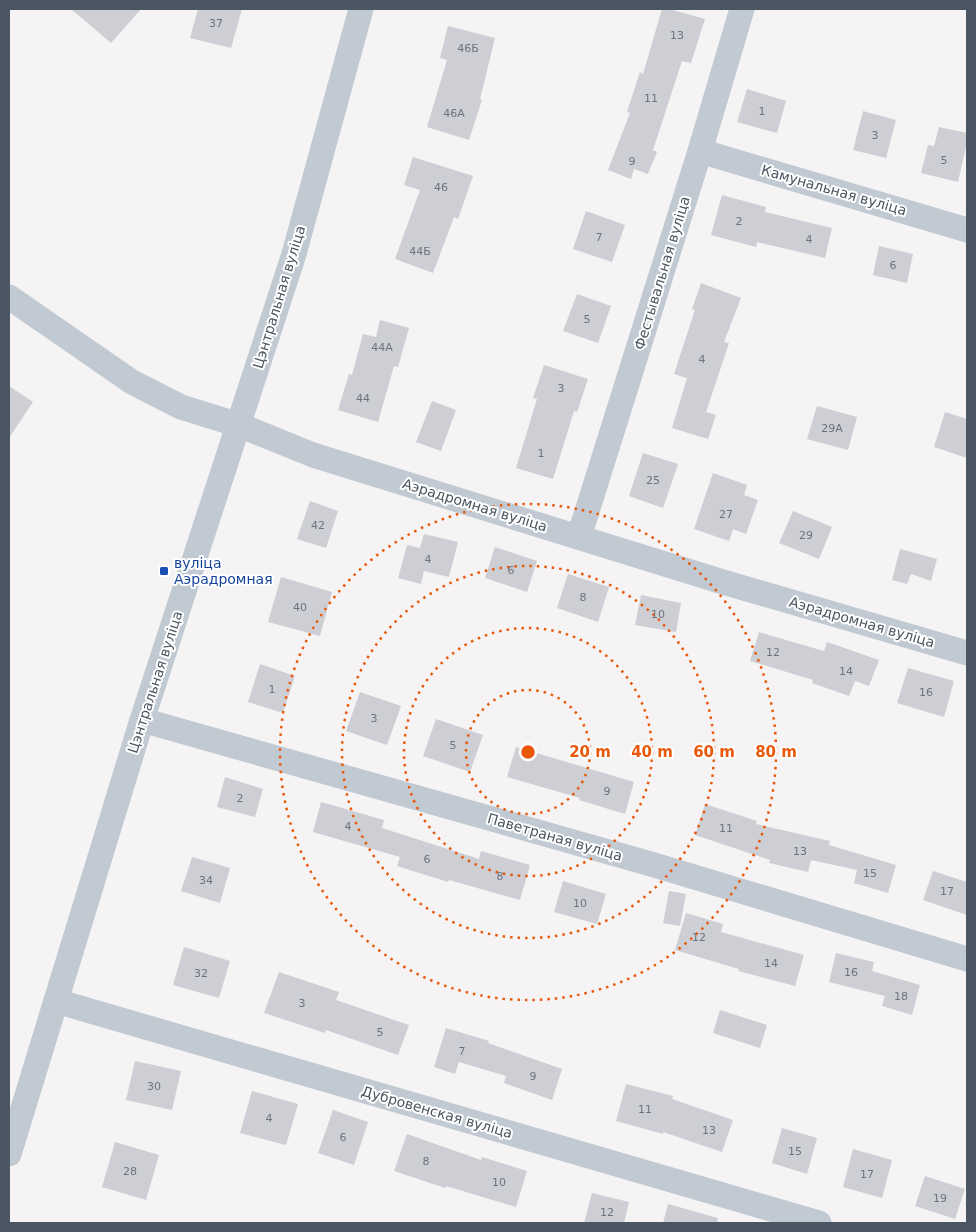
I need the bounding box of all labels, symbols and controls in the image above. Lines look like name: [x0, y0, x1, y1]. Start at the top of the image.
house number: 37: [209, 17, 223, 30]
house number: 13: [670, 29, 684, 42]
house number: 46Б: [457, 42, 479, 55]
house number: 11: [644, 92, 658, 105]
house number: 1: [759, 105, 766, 118]
house number: 46А: [443, 107, 465, 120]
house number: 3: [872, 129, 879, 142]
house number: 5: [941, 154, 948, 167]
house number: 9: [629, 155, 636, 168]
street label: Камунальная вуліца: [760, 162, 908, 218]
house number: 46: [434, 181, 448, 194]
street label: Фестывальная вуліца: [631, 194, 693, 352]
house number: 2: [736, 215, 743, 228]
street label: Цэнтральная вуліца: [250, 224, 308, 370]
house number: 7: [596, 231, 603, 244]
house number: 4: [806, 233, 813, 246]
house number: 44Б: [409, 245, 431, 258]
house number: 6: [890, 259, 897, 272]
house number: 5: [584, 313, 591, 326]
house number: 44А: [371, 341, 393, 354]
house number: 4: [699, 353, 706, 366]
house number: 3: [558, 382, 565, 395]
house number: 44: [356, 392, 370, 405]
house number: 29А: [821, 422, 843, 435]
house number: 1: [538, 447, 545, 460]
house number: 25: [646, 474, 660, 487]
street label: Аэрадромная вуліца: [401, 475, 549, 535]
house number: 27: [719, 508, 733, 521]
house number: 42: [311, 519, 325, 532]
house number: 29: [799, 529, 813, 542]
house number: 4: [425, 553, 432, 566]
place label: вуліца Аэрадромная: [174, 555, 273, 587]
house number: 6: [508, 564, 515, 577]
marker: вуліца Аэрадромная: [158, 565, 170, 577]
house number: 8: [580, 591, 587, 604]
street label: Аэрадромная вуліца: [787, 594, 937, 650]
house number: 40: [293, 601, 307, 614]
house number: 10: [651, 608, 665, 621]
street label: Цэнтральная вуліца: [124, 609, 186, 755]
house number: 12: [766, 646, 780, 659]
house number: 14: [839, 665, 853, 678]
house number: 1: [269, 683, 276, 696]
house number: 16: [919, 686, 933, 699]
house number: 3: [371, 712, 378, 725]
house number: 5: [450, 739, 457, 752]
centre of rings: [519, 743, 537, 761]
text: 20 m: [569, 743, 611, 761]
text: 40 m: [631, 743, 673, 761]
text: 60 m: [693, 743, 735, 761]
text: 80 m: [755, 743, 797, 761]
house number: 9: [604, 785, 611, 798]
house number: 2: [237, 792, 244, 805]
street label: Паветраная вуліца: [486, 810, 624, 864]
house number: 4: [345, 820, 352, 833]
house number: 11: [719, 822, 733, 835]
house number: 13: [793, 845, 807, 858]
house number: 6: [424, 853, 431, 866]
house number: 15: [863, 867, 877, 880]
house number: 8: [497, 870, 504, 883]
house number: 34: [199, 874, 213, 887]
house number: 17: [940, 885, 954, 898]
house number: 10: [573, 897, 587, 910]
house number: 12: [692, 931, 706, 944]
house number: 14: [764, 957, 778, 970]
house number: 16: [844, 966, 858, 979]
house number: 32: [194, 967, 208, 980]
house number: 18: [894, 990, 908, 1003]
house number: 3: [299, 997, 306, 1010]
house number: 5: [377, 1026, 384, 1039]
house number: 7: [459, 1045, 466, 1058]
house number: 9: [530, 1070, 537, 1083]
house number: 30: [147, 1080, 161, 1093]
street label: Дубровенская вуліца: [360, 1083, 514, 1141]
house number: 11: [638, 1103, 652, 1116]
house number: 4: [266, 1112, 273, 1125]
house number: 13: [702, 1124, 716, 1137]
house number: 6: [340, 1131, 347, 1144]
house number: 15: [788, 1145, 802, 1158]
house number: 8: [423, 1155, 430, 1168]
house number: 28: [123, 1165, 137, 1178]
house number: 17: [860, 1168, 874, 1181]
house number: 10: [492, 1176, 506, 1189]
house number: 19: [933, 1192, 947, 1205]
house number: 12: [600, 1206, 614, 1219]

